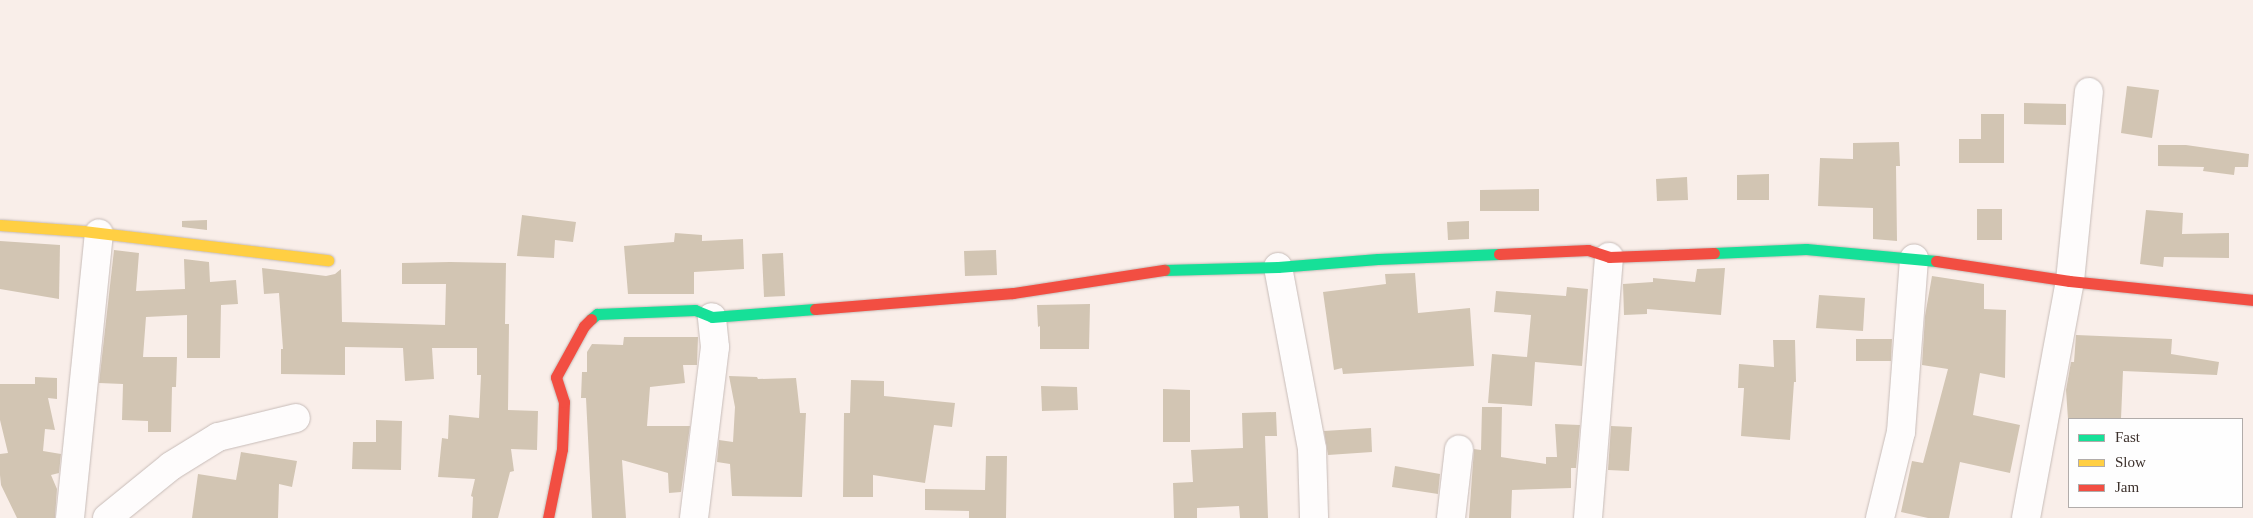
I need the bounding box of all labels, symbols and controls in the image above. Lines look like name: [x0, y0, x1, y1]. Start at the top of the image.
legend: [2068, 418, 2243, 508]
text: Fast: [2115, 429, 2140, 445]
text: Slow: [2115, 454, 2146, 470]
text: Jam: [2115, 479, 2139, 495]

